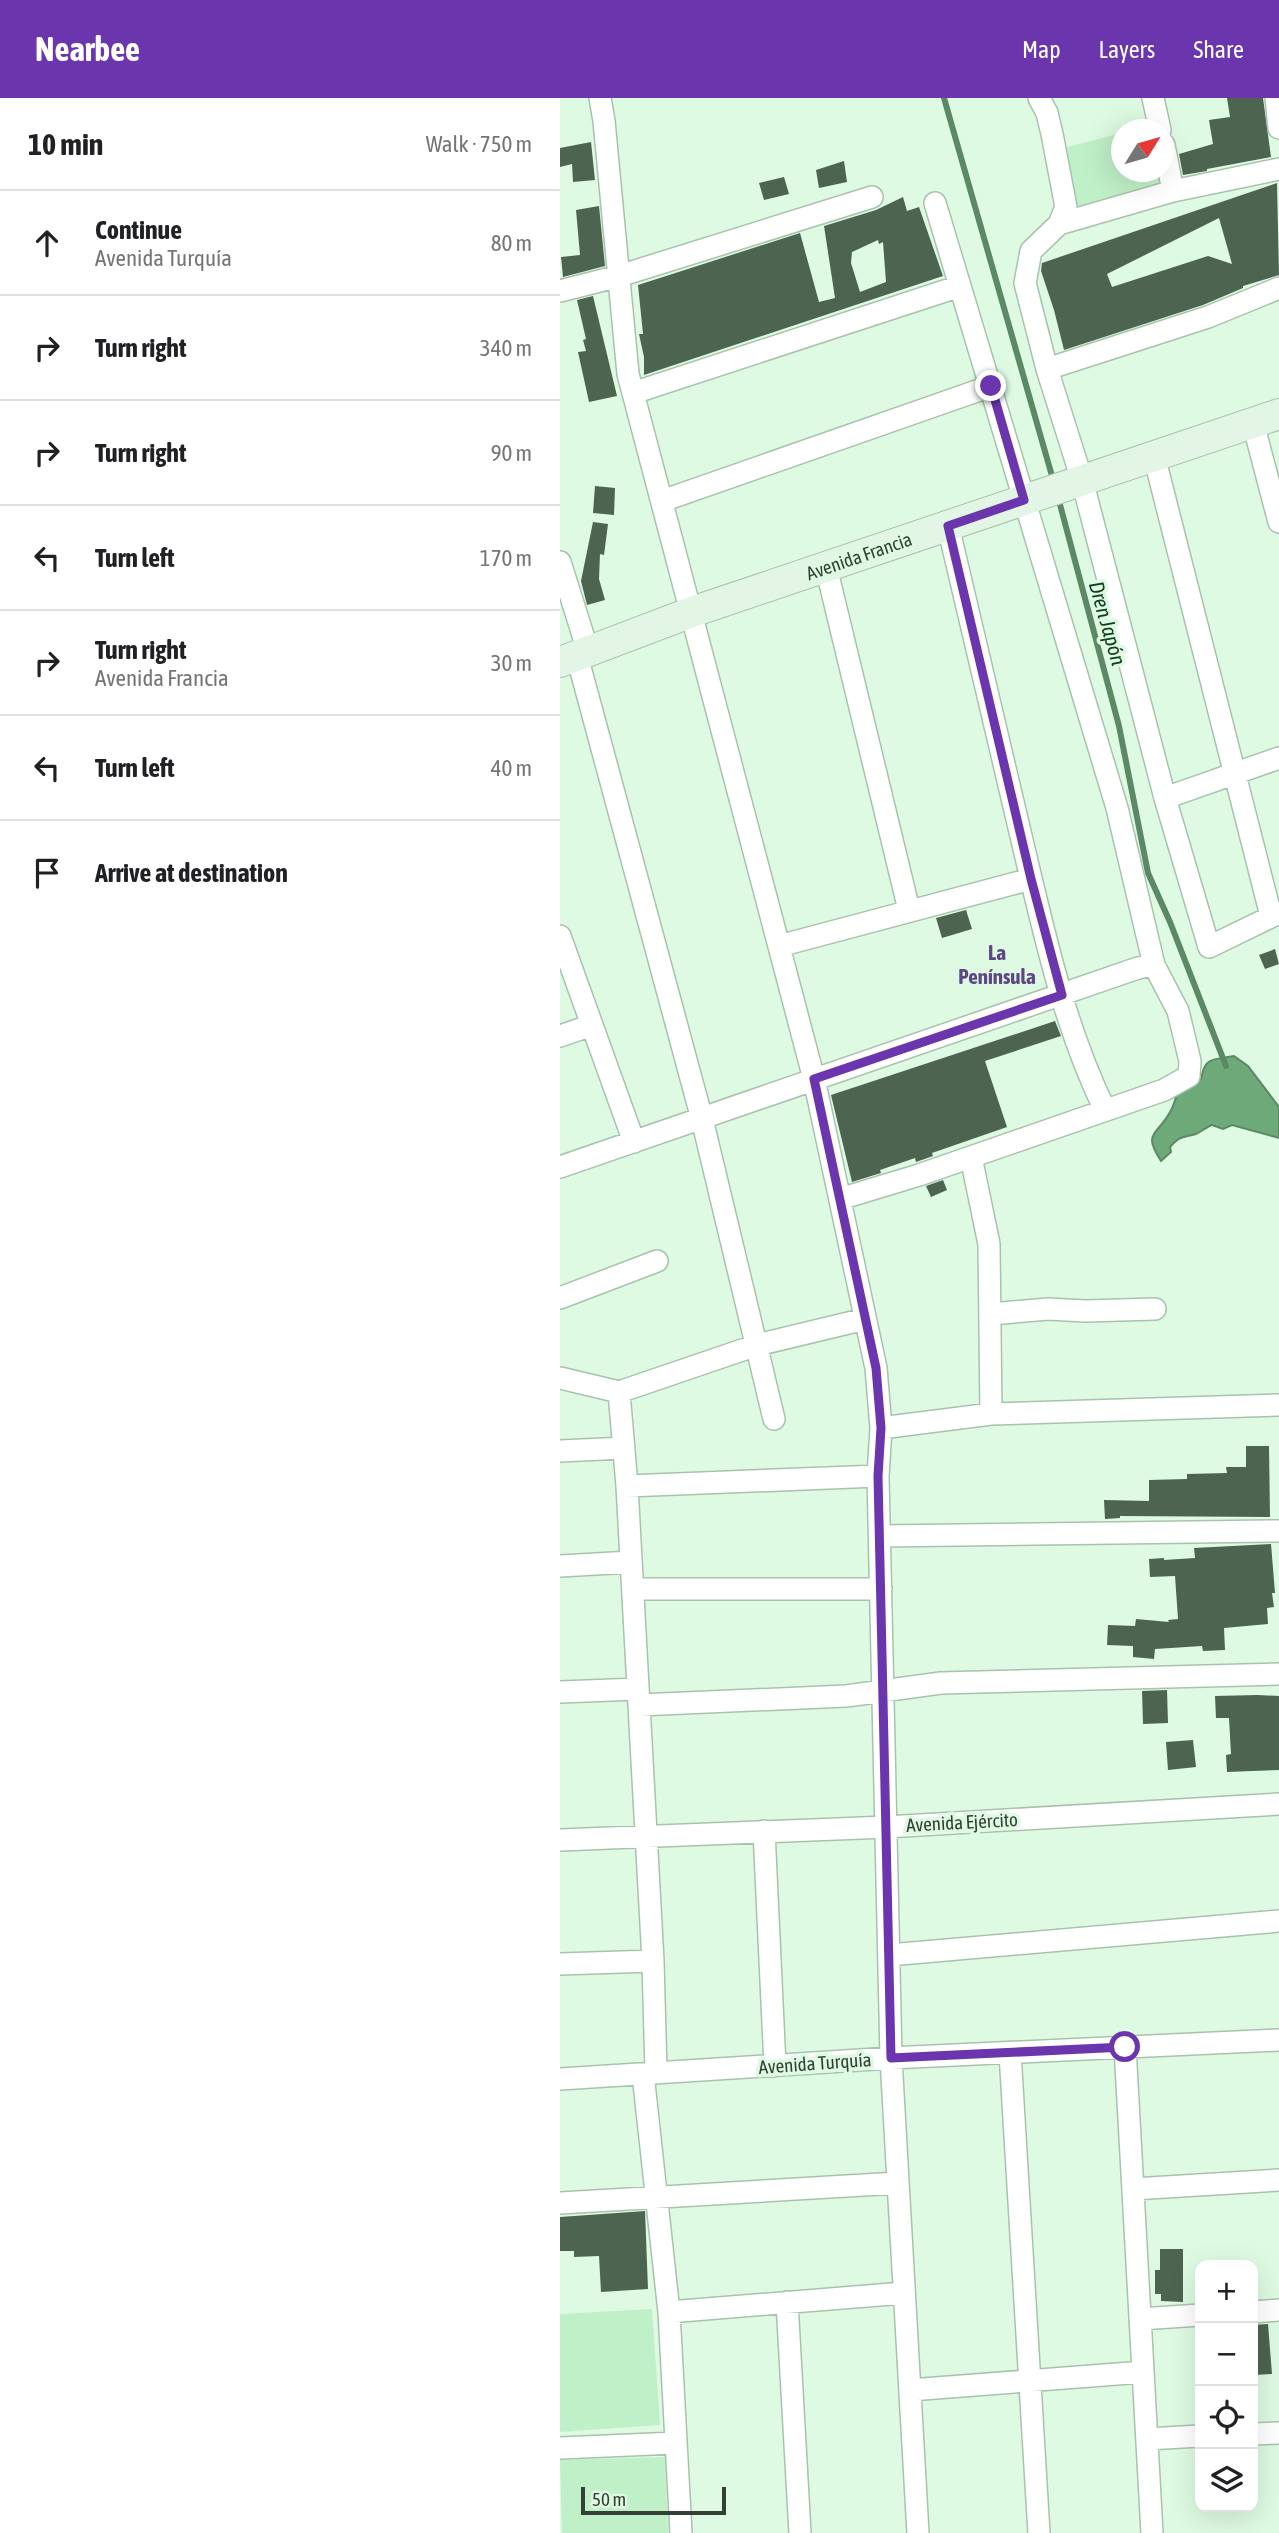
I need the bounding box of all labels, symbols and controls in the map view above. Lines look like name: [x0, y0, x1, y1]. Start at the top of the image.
text: Nearbee: [35, 30, 140, 68]
text: Map: [1022, 36, 1061, 63]
text: Layers: [1099, 36, 1155, 63]
text: Share: [1193, 36, 1244, 63]
north arrow: [1111, 119, 1174, 182]
text: 10 min: [28, 127, 103, 161]
text: Walk · 750 m: [426, 131, 532, 157]
text: Continue: [95, 215, 182, 245]
icon: ahead: [28, 224, 66, 262]
text: 80 m: [491, 230, 532, 256]
text: Avenida Turquía: [95, 245, 232, 271]
icon: right: [28, 329, 66, 367]
text: Turn right: [95, 333, 186, 363]
text: 340 m: [480, 335, 532, 361]
route end: [975, 370, 1006, 401]
icon: right: [28, 434, 66, 472]
text: Turn right: [95, 438, 186, 468]
text: 90 m: [491, 440, 532, 466]
street label: Avenida Francia: [803, 528, 915, 584]
icon: left: [28, 539, 66, 577]
text: Turn left: [95, 543, 175, 573]
text: 170 m: [480, 545, 532, 571]
water label: Dren Japón: [1085, 578, 1131, 668]
text: Turn right: [95, 635, 186, 665]
icon: right: [28, 644, 66, 682]
text: 30 m: [491, 650, 532, 676]
text: Avenida Francia: [95, 665, 229, 691]
icon: left: [28, 749, 66, 787]
text: Turn left: [95, 753, 175, 783]
text: 40 m: [491, 755, 532, 781]
icon: arrive: [28, 854, 66, 892]
text: Arrive at destination: [95, 858, 288, 888]
district label: La Península: [958, 940, 1036, 988]
street label: Avenida Ejército: [906, 1808, 1019, 1836]
route start: [1109, 2031, 1140, 2062]
street label: Avenida Turquía: [758, 2048, 872, 2078]
map controls: [1195, 2260, 1258, 2512]
button: +: [1195, 2260, 1258, 2323]
button: −: [1195, 2323, 1258, 2386]
button: locate: [1195, 2386, 1258, 2449]
button: layers: [1195, 2449, 1258, 2512]
scale bar: [581, 2484, 726, 2516]
text: 50 m: [592, 2488, 626, 2510]

